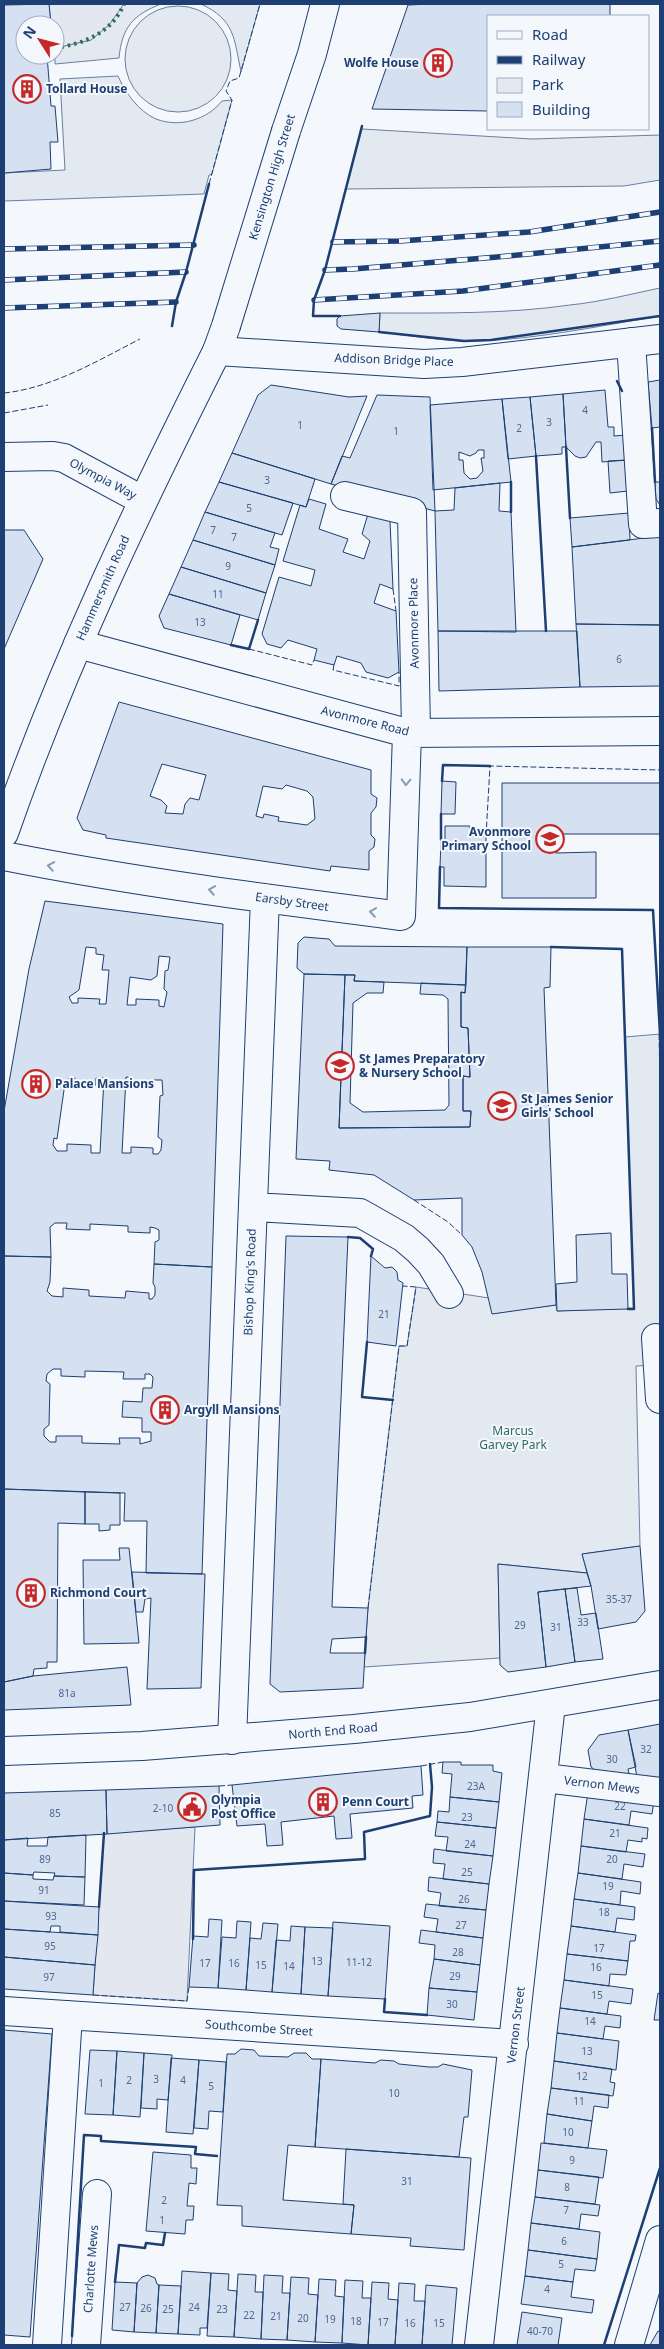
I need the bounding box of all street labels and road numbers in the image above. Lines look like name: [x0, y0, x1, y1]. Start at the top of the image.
street label: Kensington High Street: [244, 111, 299, 242]
street label: Addison Bridge Place: [334, 349, 454, 370]
street label: Olympia Way: [67, 454, 141, 504]
street label: Hammersmith Road: [72, 532, 133, 643]
street label: Avonmore Place: [404, 577, 423, 669]
street label: Avonmore Road: [319, 701, 411, 740]
street label: Earsby Street: [254, 888, 331, 915]
street label: Bishop King's Road: [239, 1228, 260, 1336]
street label: North End Road: [288, 1718, 378, 1743]
street label: Vernon Mews: [563, 1771, 641, 1798]
street label: Vernon Street: [502, 1985, 529, 2064]
street label: Southcombe Street: [205, 2015, 314, 2040]
street label: Charlotte Mews: [79, 2224, 102, 2314]

